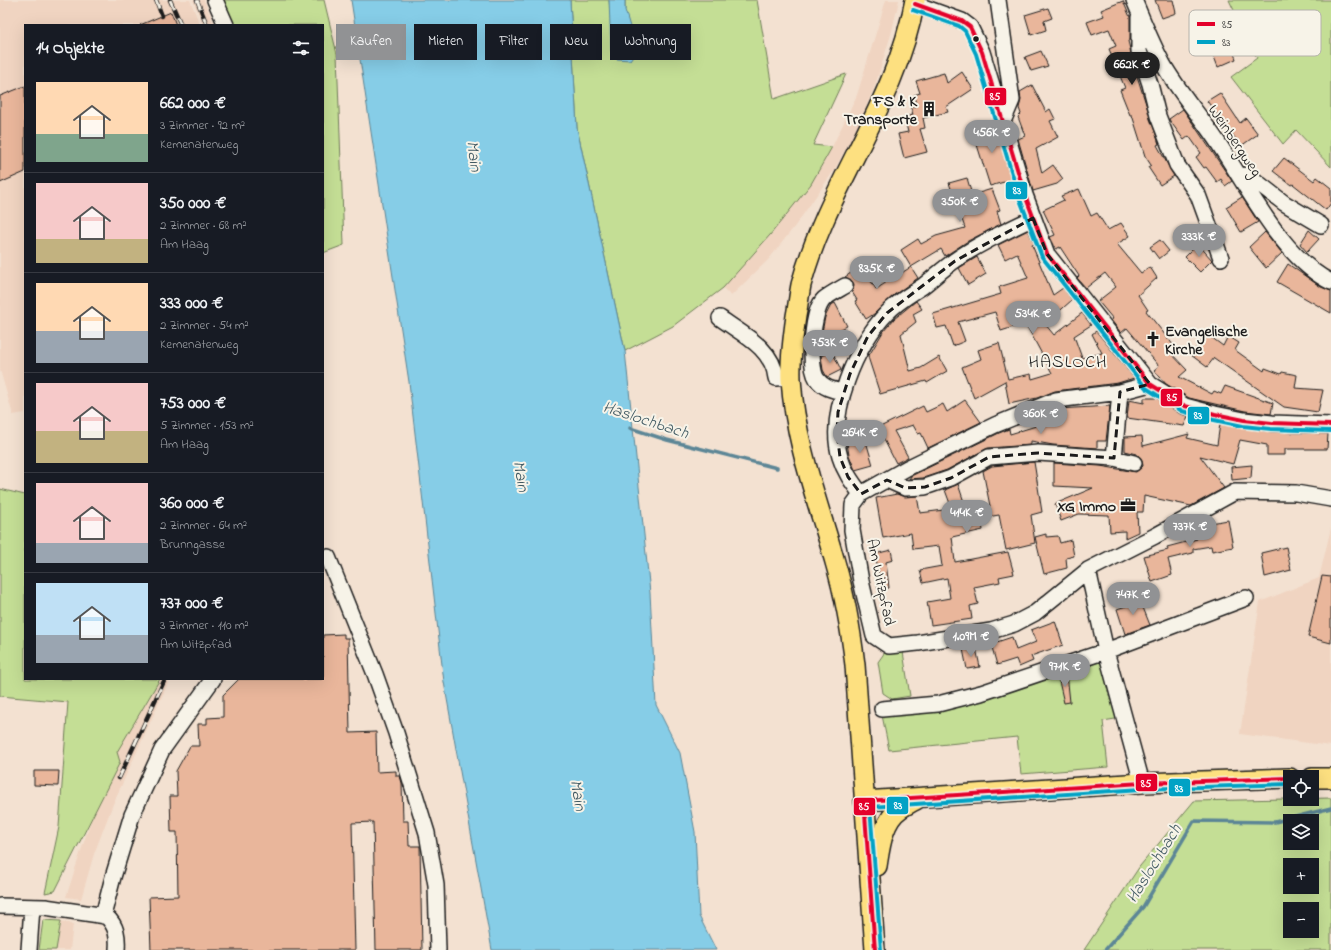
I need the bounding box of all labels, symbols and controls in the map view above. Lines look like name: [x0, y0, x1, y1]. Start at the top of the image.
legend: [1189, 10, 1321, 56]
text: 85: [1222, 17, 1232, 33]
chip: Kaufen: [336, 24, 406, 60]
chip: Mieten: [414, 24, 477, 60]
chip: Filter: [485, 24, 542, 60]
chip: Neu: [550, 24, 602, 60]
chip: Wohnung: [610, 24, 691, 60]
unlabelled marker: [971, 34, 981, 44]
text: 83: [1222, 35, 1231, 51]
text: 14 Objekte: [36, 36, 104, 61]
icon: filters: [290, 37, 312, 59]
pin: 662K €: [1099, 52, 1165, 86]
text: 662K €: [1114, 55, 1150, 74]
line badge: 85: [984, 87, 1007, 106]
text: 85: [989, 89, 1001, 105]
place label: FS & K Transporte: [844, 90, 918, 132]
text: 662 000 €: [160, 91, 226, 116]
icon: home: [68, 98, 116, 146]
building icon: FS & K Transporte: [920, 100, 938, 118]
street label: Weinbergweg: [1201, 100, 1267, 182]
text: 3 Zimmer · 92 m²: [160, 116, 245, 135]
pin: 456K €: [959, 120, 1025, 154]
text: 456K €: [973, 123, 1011, 142]
text: Kemenatenweg: [160, 135, 238, 154]
water label: Main: [459, 139, 488, 174]
line badge: 83: [1005, 181, 1028, 200]
text: 83: [1012, 183, 1022, 199]
pin: 350K €: [927, 189, 993, 223]
text: 350 000 €: [160, 191, 226, 216]
text: 350K €: [941, 192, 979, 211]
icon: home: [68, 199, 116, 247]
text: 2 Zimmer · 68 m²: [160, 216, 247, 235]
pin: 333K €: [1166, 224, 1232, 258]
text: 333K €: [1182, 227, 1216, 246]
text: Am Haag: [160, 235, 209, 254]
pin: 835K €: [844, 256, 910, 290]
text: 835K €: [859, 259, 895, 278]
text: 333 000 €: [160, 291, 223, 316]
icon: home: [68, 299, 116, 347]
pin: 534K €: [1000, 301, 1066, 335]
text: 534K €: [1015, 304, 1051, 323]
text: 2 Zimmer · 54 m²: [160, 316, 249, 335]
place label: Evangelische Kirche: [1165, 320, 1248, 362]
pin: 753K €: [797, 330, 863, 364]
church icon: Evangelische Kirche: [1144, 330, 1162, 348]
text: 753K €: [812, 333, 848, 352]
text: Kemenatenweg: [160, 335, 238, 354]
district label: HASLOCH: [1029, 350, 1107, 376]
line badge: 85: [1160, 388, 1183, 407]
text: 85: [1166, 390, 1178, 406]
text: 753 000 €: [160, 391, 226, 416]
water label: Haslochbach: [599, 395, 693, 446]
icon: home: [68, 399, 116, 447]
pin: 360K €: [1008, 401, 1074, 435]
text: 360K €: [1023, 404, 1059, 423]
line badge: 83: [1187, 406, 1210, 425]
text: 83: [1193, 408, 1203, 424]
text: 5 Zimmer · 153 m²: [160, 416, 254, 435]
pin: 264K €: [827, 420, 893, 454]
text: 264K €: [842, 423, 878, 442]
text: Am Haag: [160, 435, 209, 454]
water label: Main: [506, 459, 536, 494]
text: 360 000 €: [160, 491, 224, 516]
place label: XG Immo: [1057, 495, 1116, 519]
office icon: XG Immo: [1119, 496, 1137, 514]
icon: home: [68, 499, 116, 547]
pin: 414K €: [934, 500, 1000, 534]
text: 414K €: [950, 503, 984, 522]
pin: 737K €: [1157, 514, 1223, 548]
text: 2 Zimmer · 64 m²: [160, 516, 247, 535]
text: 737K €: [1173, 517, 1207, 536]
text: Brunngasse: [160, 535, 225, 554]
street label: Am Witzpfad: [859, 537, 901, 628]
pin: 747K €: [1100, 582, 1166, 616]
text: 747K €: [1116, 585, 1150, 604]
text: 737 000 €: [160, 591, 223, 616]
icon: home: [68, 599, 116, 647]
text: 3 Zimmer · 110 m²: [160, 616, 249, 635]
pin: 1.09M €: [934, 624, 1008, 658]
text: 1.09M €: [953, 627, 989, 646]
text: Am Witzpfad: [160, 635, 232, 654]
pin: 971K €: [1032, 654, 1098, 688]
text: 971K €: [1049, 657, 1081, 676]
map controls: [1283, 770, 1319, 938]
button: locate: [1283, 770, 1319, 806]
line badge: 85: [1135, 773, 1158, 792]
text: 85: [1140, 776, 1152, 792]
water label: Main: [563, 778, 593, 813]
line badge: 83: [1168, 778, 1191, 797]
text: 83: [1174, 781, 1184, 797]
line badge: 83: [886, 796, 909, 815]
line badge: 85: [853, 797, 876, 816]
text: 83: [893, 798, 903, 814]
text: 85: [858, 799, 870, 815]
button: layers: [1283, 814, 1319, 850]
water label: Haslochbach: [1120, 819, 1189, 908]
button: +: [1283, 858, 1319, 894]
button: −: [1283, 902, 1319, 938]

